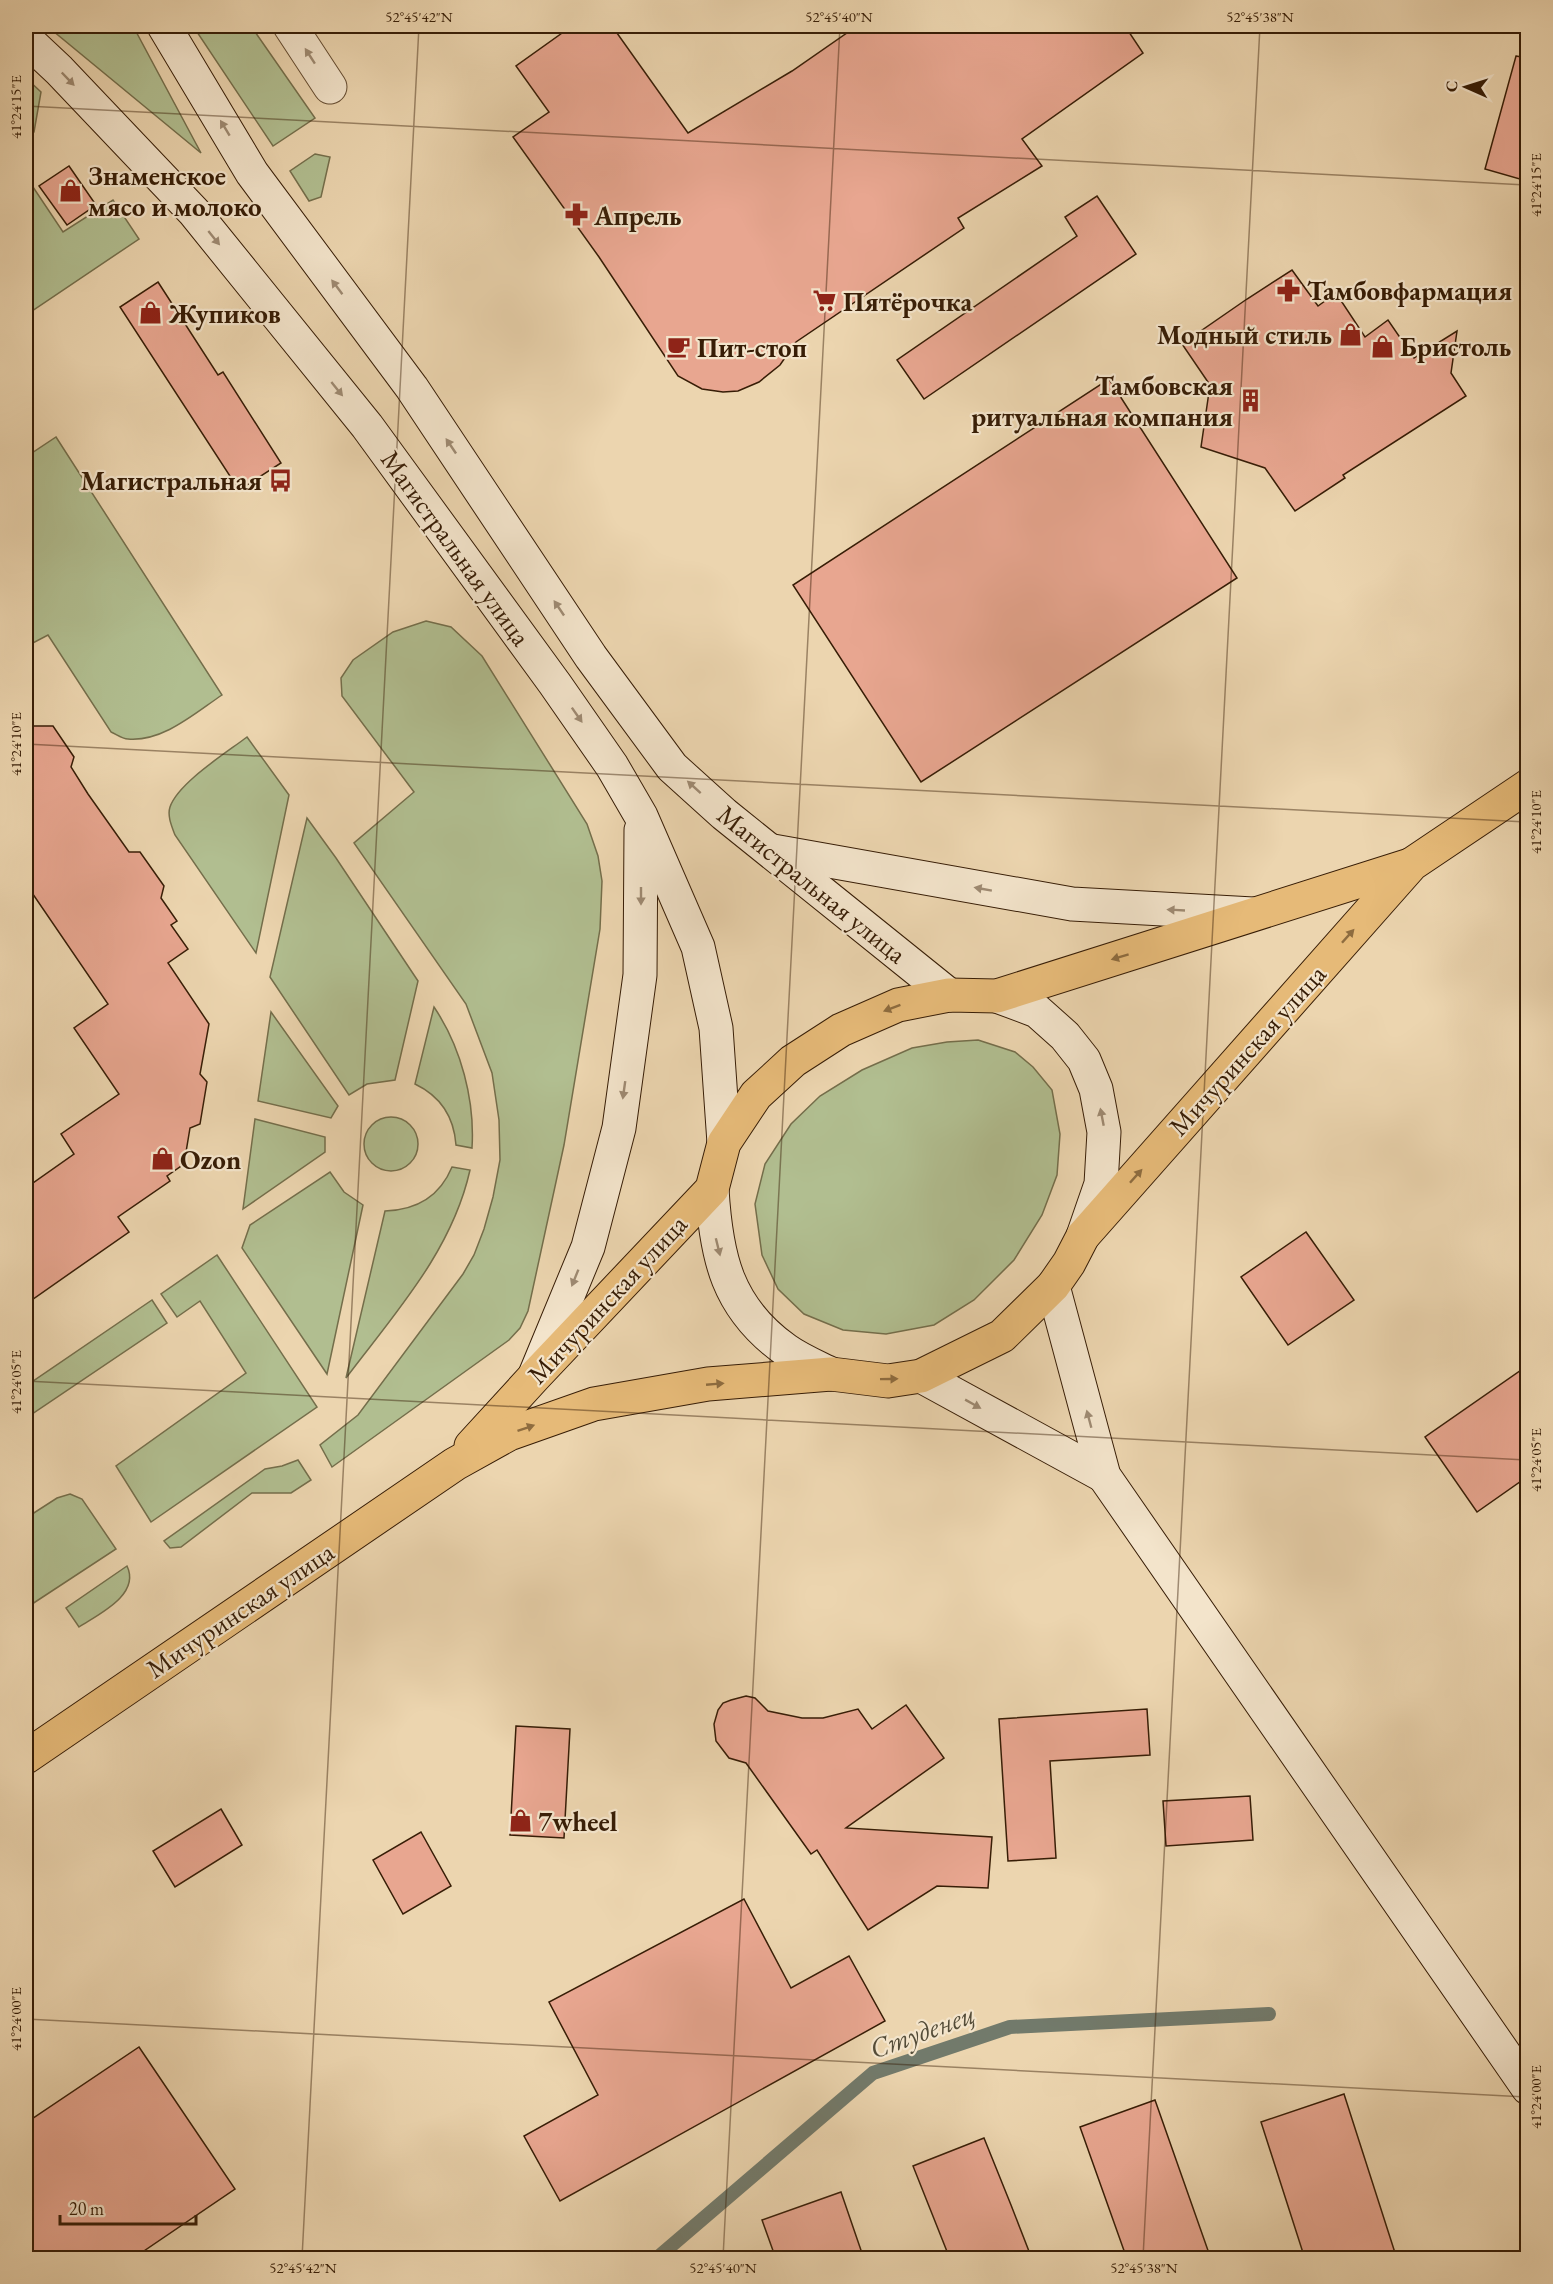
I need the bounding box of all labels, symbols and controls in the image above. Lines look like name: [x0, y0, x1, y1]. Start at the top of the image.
text: 52°45'42"N: [385, 7, 453, 26]
text: 52°45'40"N: [805, 7, 873, 26]
text: 52°45'38"N: [1226, 7, 1294, 26]
one-way arrow: [305, 48, 316, 64]
north arrow: [1436, 57, 1496, 117]
one-way arrow: [60, 72, 74, 86]
text: 41°24'15"E: [6, 74, 25, 139]
text: С: [1441, 80, 1462, 92]
one-way arrow: [220, 119, 230, 136]
text: 41°24'15"E: [1526, 152, 1545, 217]
place label: Знаменское мясо и молоко: [88, 158, 261, 224]
shop icon: Знаменское мясо и молоко: [57, 178, 83, 204]
place label: Апрель: [593, 198, 682, 233]
pharmacy icon: Апрель: [563, 202, 589, 228]
one-way arrow: [208, 230, 220, 245]
place label: Тамбовфармация: [1307, 273, 1512, 308]
pharmacy icon: Тамбовфармация: [1276, 277, 1302, 303]
one-way arrow: [331, 280, 343, 296]
place label: Пятёрочка: [843, 284, 972, 319]
supermarket icon: Пятёрочка: [812, 288, 838, 314]
place label: Жупиков: [168, 296, 281, 331]
shop icon: Жупиков: [138, 300, 164, 326]
place label: Модный стиль: [1157, 317, 1332, 352]
shop icon: Модный стиль: [1337, 321, 1363, 347]
place label: Бристоль: [1400, 329, 1511, 364]
place label: Пит-стоп: [697, 330, 807, 365]
shop icon: Бристоль: [1369, 333, 1395, 359]
cafe icon: Пит-стоп: [666, 334, 692, 360]
place label: Тамбовская ритуальная компания: [971, 368, 1233, 434]
one-way arrow: [330, 381, 343, 396]
building icon: Тамбовская ритуальная компания: [1238, 388, 1264, 414]
one-way arrow: [445, 438, 457, 454]
street label: Магистральная улица: [373, 443, 539, 653]
place label: Магистральная: [80, 463, 262, 498]
bus stop icon: Магистральная: [267, 467, 293, 493]
one-way arrow: [554, 600, 565, 616]
one-way arrow: [571, 707, 583, 723]
text: 41°24'10"E: [6, 711, 25, 776]
one-way arrow: [687, 781, 702, 794]
text: 41°24'10"E: [1526, 789, 1545, 854]
street label: Магистральная улица: [710, 797, 914, 971]
one-way arrow: [973, 884, 992, 893]
one-way arrow: [636, 886, 646, 905]
one-way arrow: [1167, 905, 1186, 915]
one-way arrow: [1341, 929, 1354, 944]
one-way arrow: [1111, 953, 1129, 962]
street label: Мичуринская улица: [1161, 957, 1333, 1143]
one-way arrow: [883, 1004, 901, 1013]
one-way arrow: [620, 1080, 629, 1099]
one-way arrow: [1096, 1108, 1106, 1127]
place label: Ozon: [180, 1142, 241, 1177]
shop icon: Ozon: [149, 1146, 175, 1172]
one-way arrow: [1129, 1169, 1142, 1184]
street label: Мичуринская улица: [519, 1207, 695, 1391]
one-way arrow: [714, 1238, 724, 1256]
one-way arrow: [570, 1269, 580, 1287]
text: 41°24'05"E: [6, 1349, 25, 1414]
one-way arrow: [880, 1374, 899, 1384]
one-way arrow: [706, 1379, 725, 1389]
one-way arrow: [964, 1399, 981, 1409]
one-way arrow: [1083, 1410, 1093, 1428]
one-way arrow: [517, 1423, 535, 1433]
text: 41°24'05"E: [1526, 1427, 1545, 1492]
street label: Мичуринская улица: [139, 1534, 341, 1686]
place label: 7wheel: [538, 1804, 618, 1839]
shop icon: 7wheel: [507, 1808, 533, 1834]
text: 41°24'00"E: [6, 1986, 25, 2051]
water label: Студенец: [864, 1995, 980, 2067]
text: 41°24'00"E: [1526, 2064, 1545, 2129]
scale bar: [60, 2188, 196, 2226]
text: 20 m: [69, 2197, 104, 2220]
text: 52°45'42"N: [269, 2258, 337, 2277]
text: 52°45'40"N: [689, 2258, 757, 2277]
text: 52°45'38"N: [1110, 2258, 1178, 2277]

